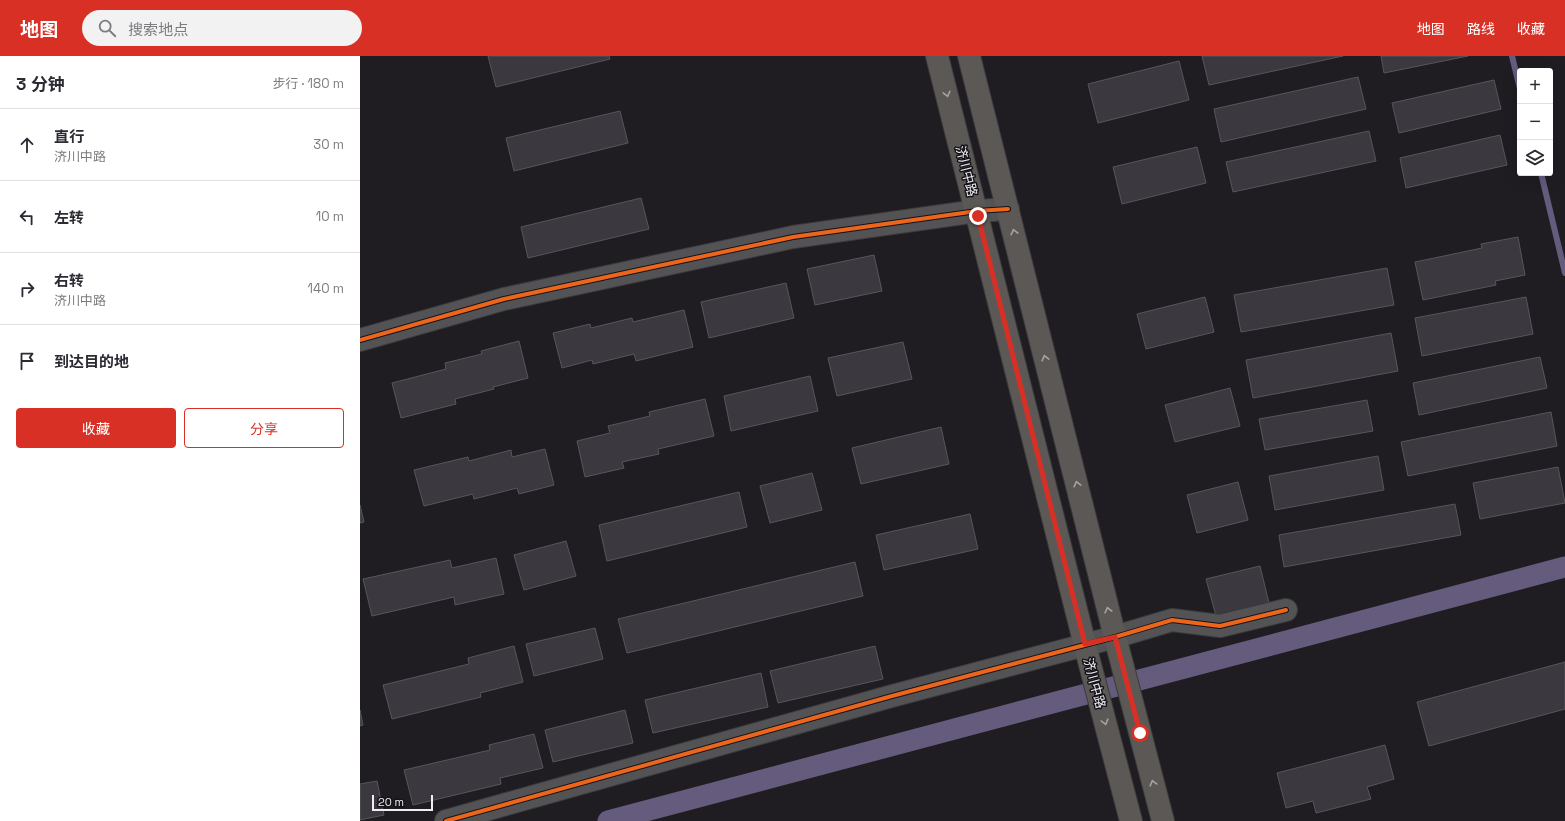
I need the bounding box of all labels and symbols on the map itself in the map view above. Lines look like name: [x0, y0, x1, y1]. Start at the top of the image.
one-way arrow: [942, 91, 950, 97]
street label: 济川中路: [952, 144, 981, 198]
route end: [969, 207, 987, 225]
one-way arrow: [1010, 229, 1019, 236]
one-way arrow: [1042, 355, 1050, 361]
one-way arrow: [1073, 481, 1082, 488]
one-way arrow: [1105, 607, 1113, 613]
street label: 济川中路: [1080, 656, 1109, 710]
one-way arrow: [1100, 718, 1109, 725]
route start: [1131, 724, 1149, 742]
one-way arrow: [1150, 780, 1158, 787]
scale bar: [372, 793, 433, 812]

